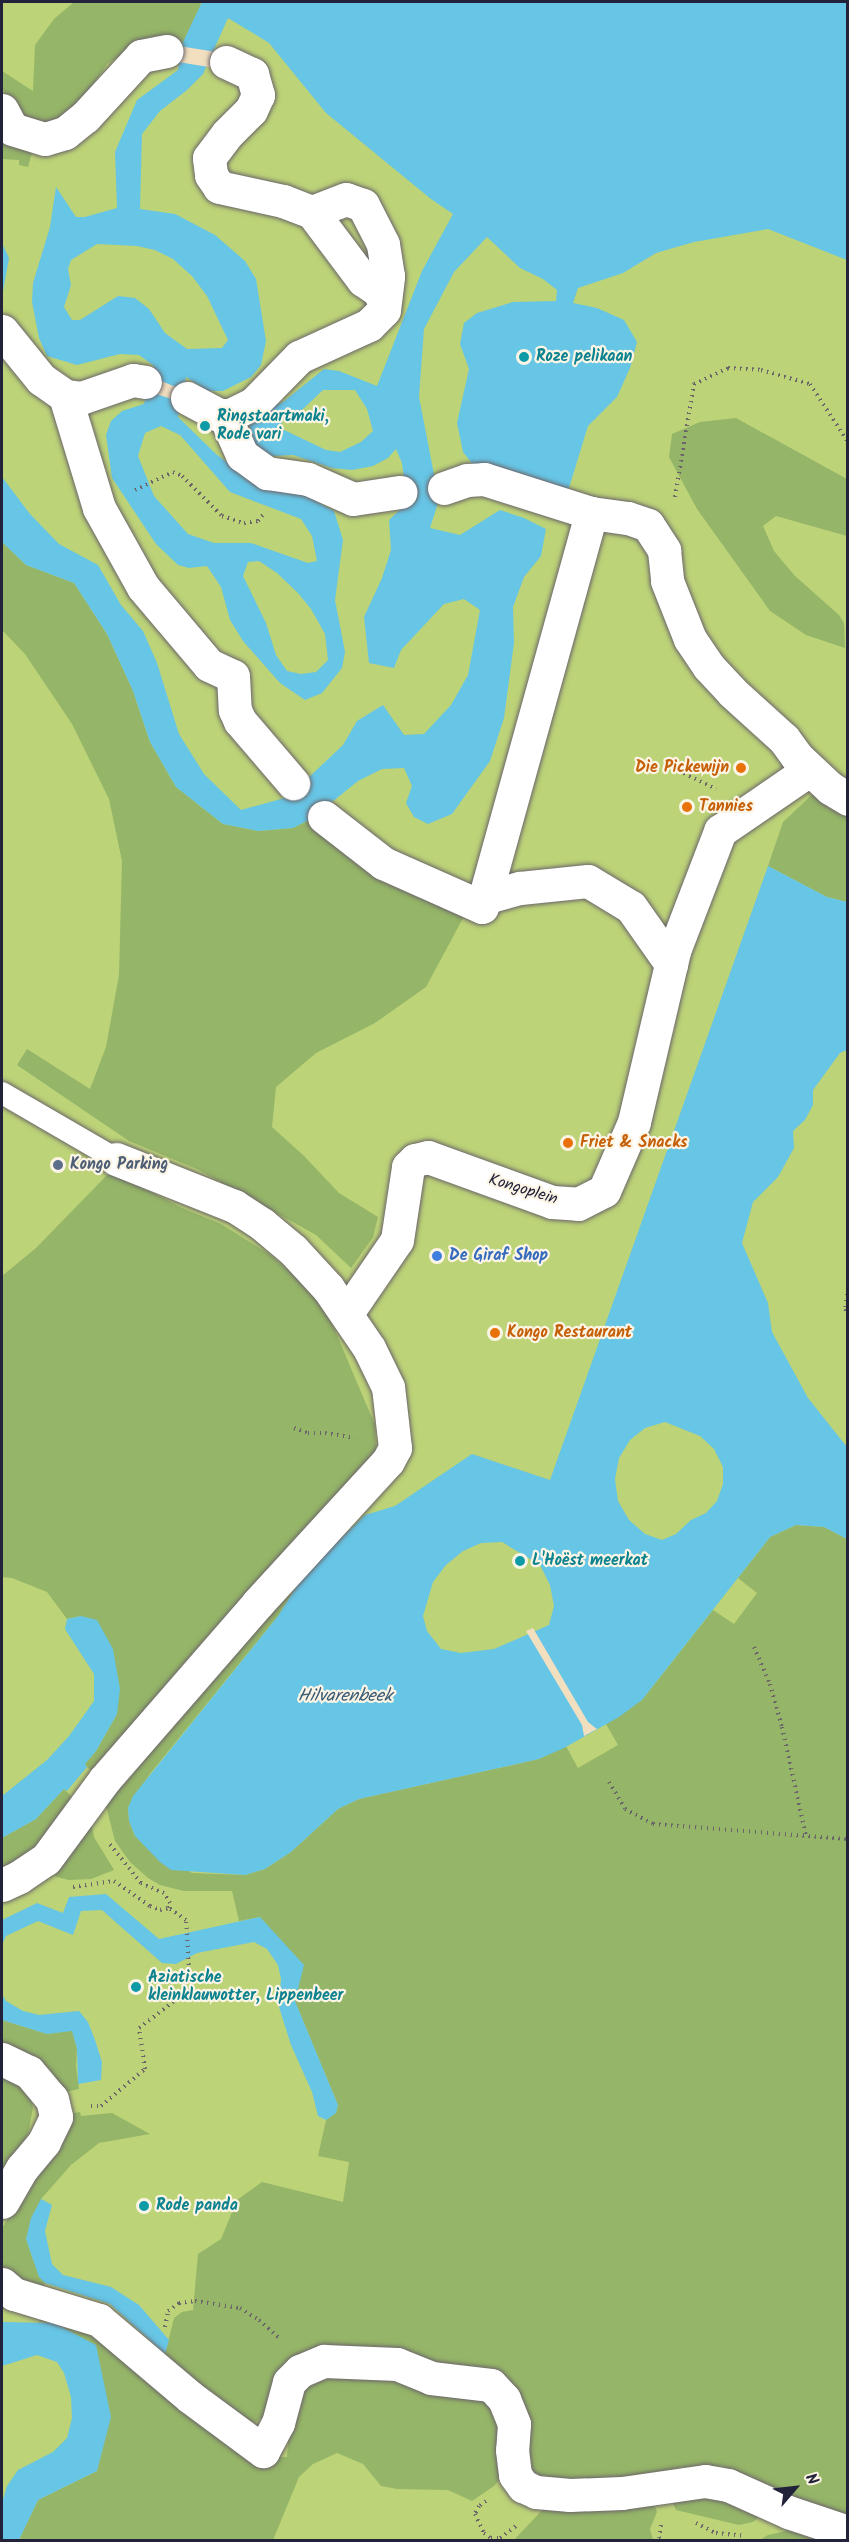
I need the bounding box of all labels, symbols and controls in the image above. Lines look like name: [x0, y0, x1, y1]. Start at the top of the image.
place label: Roze pelikaan: [536, 347, 632, 367]
marker: Roze pelikaan: [517, 350, 531, 364]
place label: Ringstaartmaki, Rode vari: [217, 407, 329, 445]
marker: Ringstaartmaki, Rode vari: [198, 419, 212, 433]
place label: Die Pickewijn: [635, 758, 729, 778]
marker: Die Pickewijn: [734, 761, 748, 775]
place label: Tannies: [699, 797, 753, 817]
marker: Tannies: [680, 800, 694, 814]
place label: Friet & Snacks: [580, 1133, 688, 1153]
marker: Friet & Snacks: [561, 1136, 575, 1150]
place label: Kongo Parking: [70, 1155, 168, 1175]
marker: Kongo Parking: [51, 1158, 65, 1172]
street label: Kongoplein: [486, 1170, 560, 1210]
place label: De Giraf Shop: [449, 1246, 548, 1266]
marker: De Giraf Shop: [430, 1249, 444, 1263]
place label: Kongo Restaurant: [507, 1323, 632, 1343]
marker: Kongo Restaurant: [488, 1326, 502, 1340]
place label: L'Hoëst meerkat: [532, 1551, 648, 1571]
marker: L'Hoëst meerkat: [513, 1554, 527, 1568]
water label: Hilvarenbeek: [298, 1686, 392, 1708]
place label: Aziatische kleinklauwotter, Lippenbeer: [148, 1968, 343, 2006]
marker: Aziatische kleinklauwotter, Lippenbeer: [129, 1980, 143, 1994]
place label: Rode panda: [156, 2196, 238, 2216]
marker: Rode panda: [137, 2199, 151, 2213]
north arrow: [765, 2458, 825, 2518]
text: N: [798, 2469, 825, 2490]

